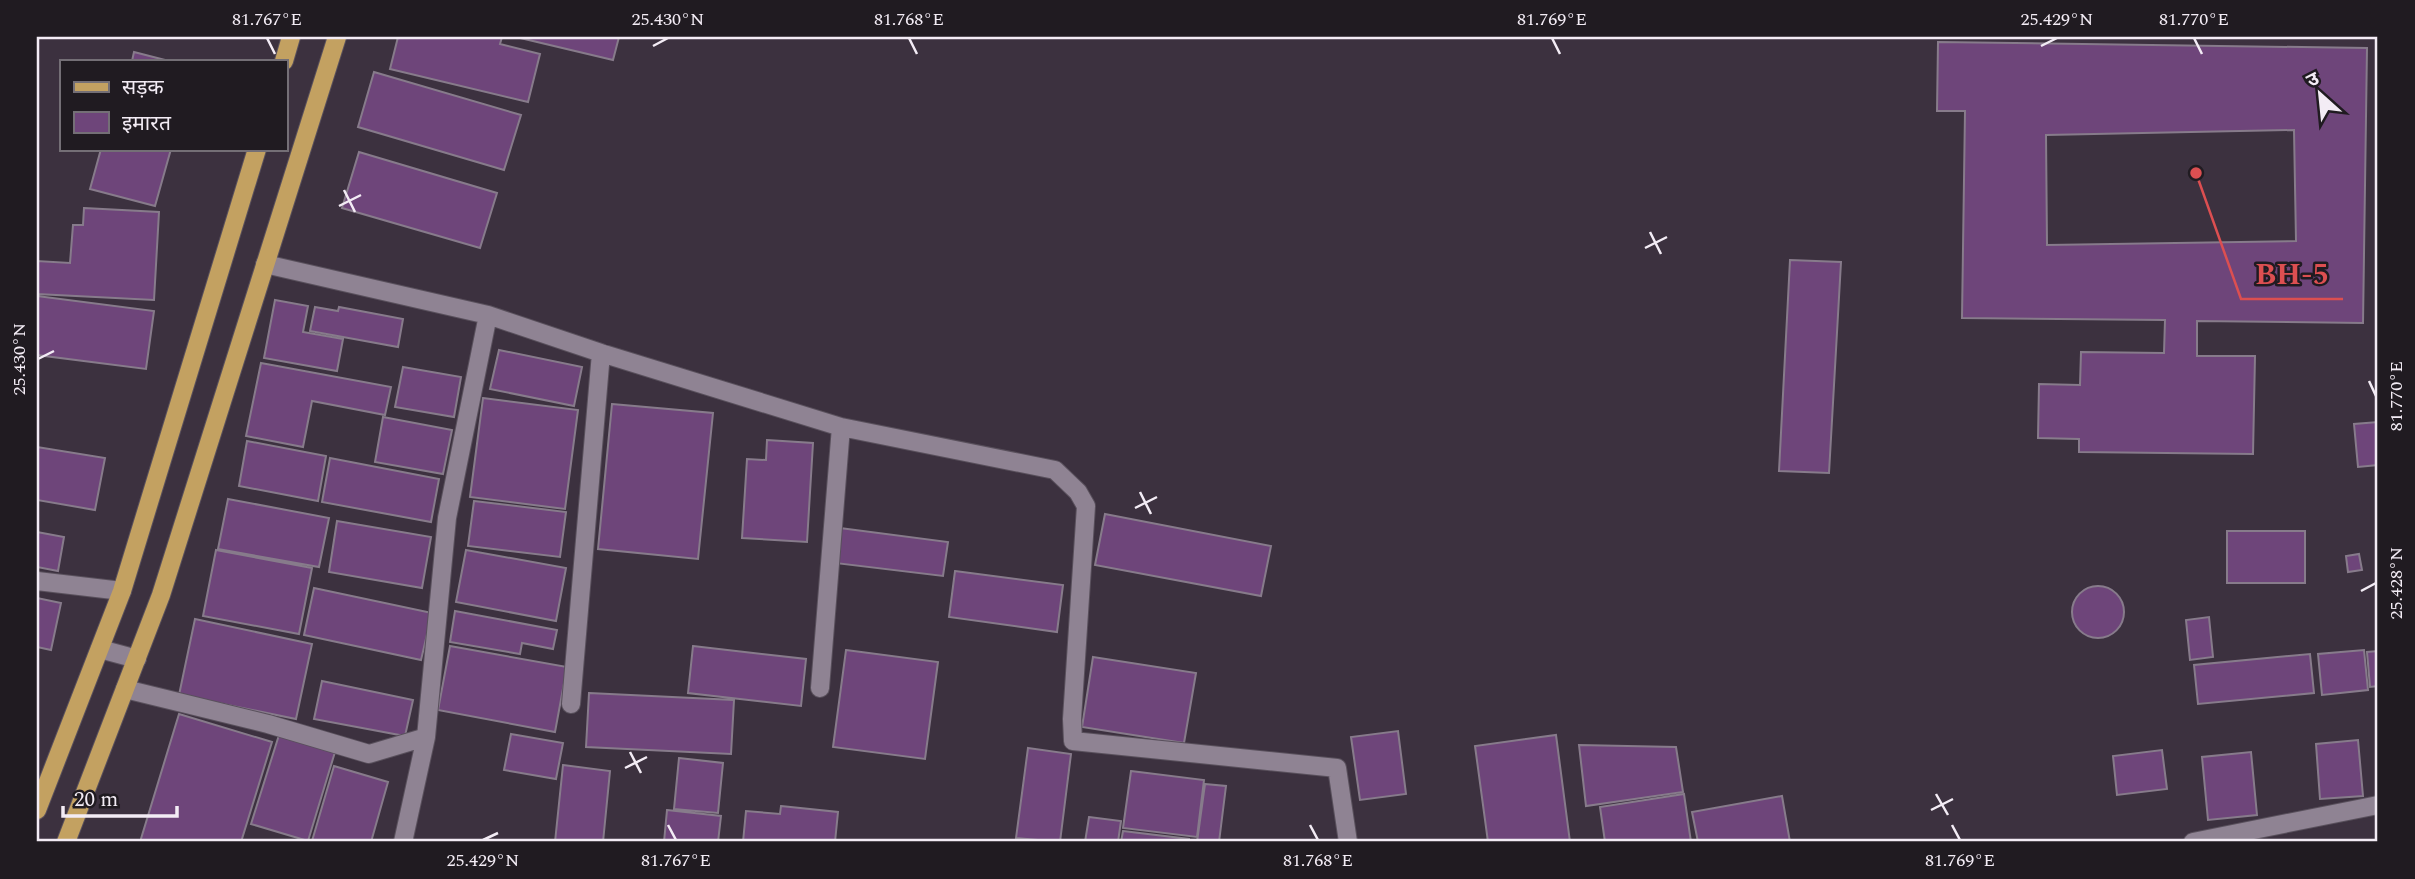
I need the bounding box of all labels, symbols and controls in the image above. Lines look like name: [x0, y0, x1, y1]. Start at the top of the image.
text: 81.767°E: [232, 6, 302, 33]
text: 25.430°N: [632, 6, 704, 33]
text: 81.768°E: [874, 6, 944, 33]
text: 81.769°E: [1517, 6, 1587, 33]
text: 25.429°N: [2021, 6, 2093, 33]
text: 81.770°E: [2159, 6, 2229, 33]
legend: [60, 60, 287, 150]
north arrow: [2286, 60, 2356, 130]
text: उ: [2301, 64, 2325, 96]
text: सड़क: [122, 72, 164, 104]
text: इमारत: [122, 108, 172, 140]
callout: BH-5: [2241, 248, 2343, 299]
text: BH-5: [2255, 252, 2329, 298]
text: 25.430°N: [6, 323, 33, 395]
text: 81.770°E: [2383, 361, 2410, 431]
text: 25.428°N: [2383, 547, 2410, 619]
scale bar: [63, 774, 177, 818]
text: 20 m: [74, 784, 118, 816]
text: 25.429°N: [447, 847, 519, 874]
text: 81.767°E: [641, 847, 711, 874]
text: 81.768°E: [1283, 847, 1353, 874]
text: 81.769°E: [1925, 847, 1995, 874]

